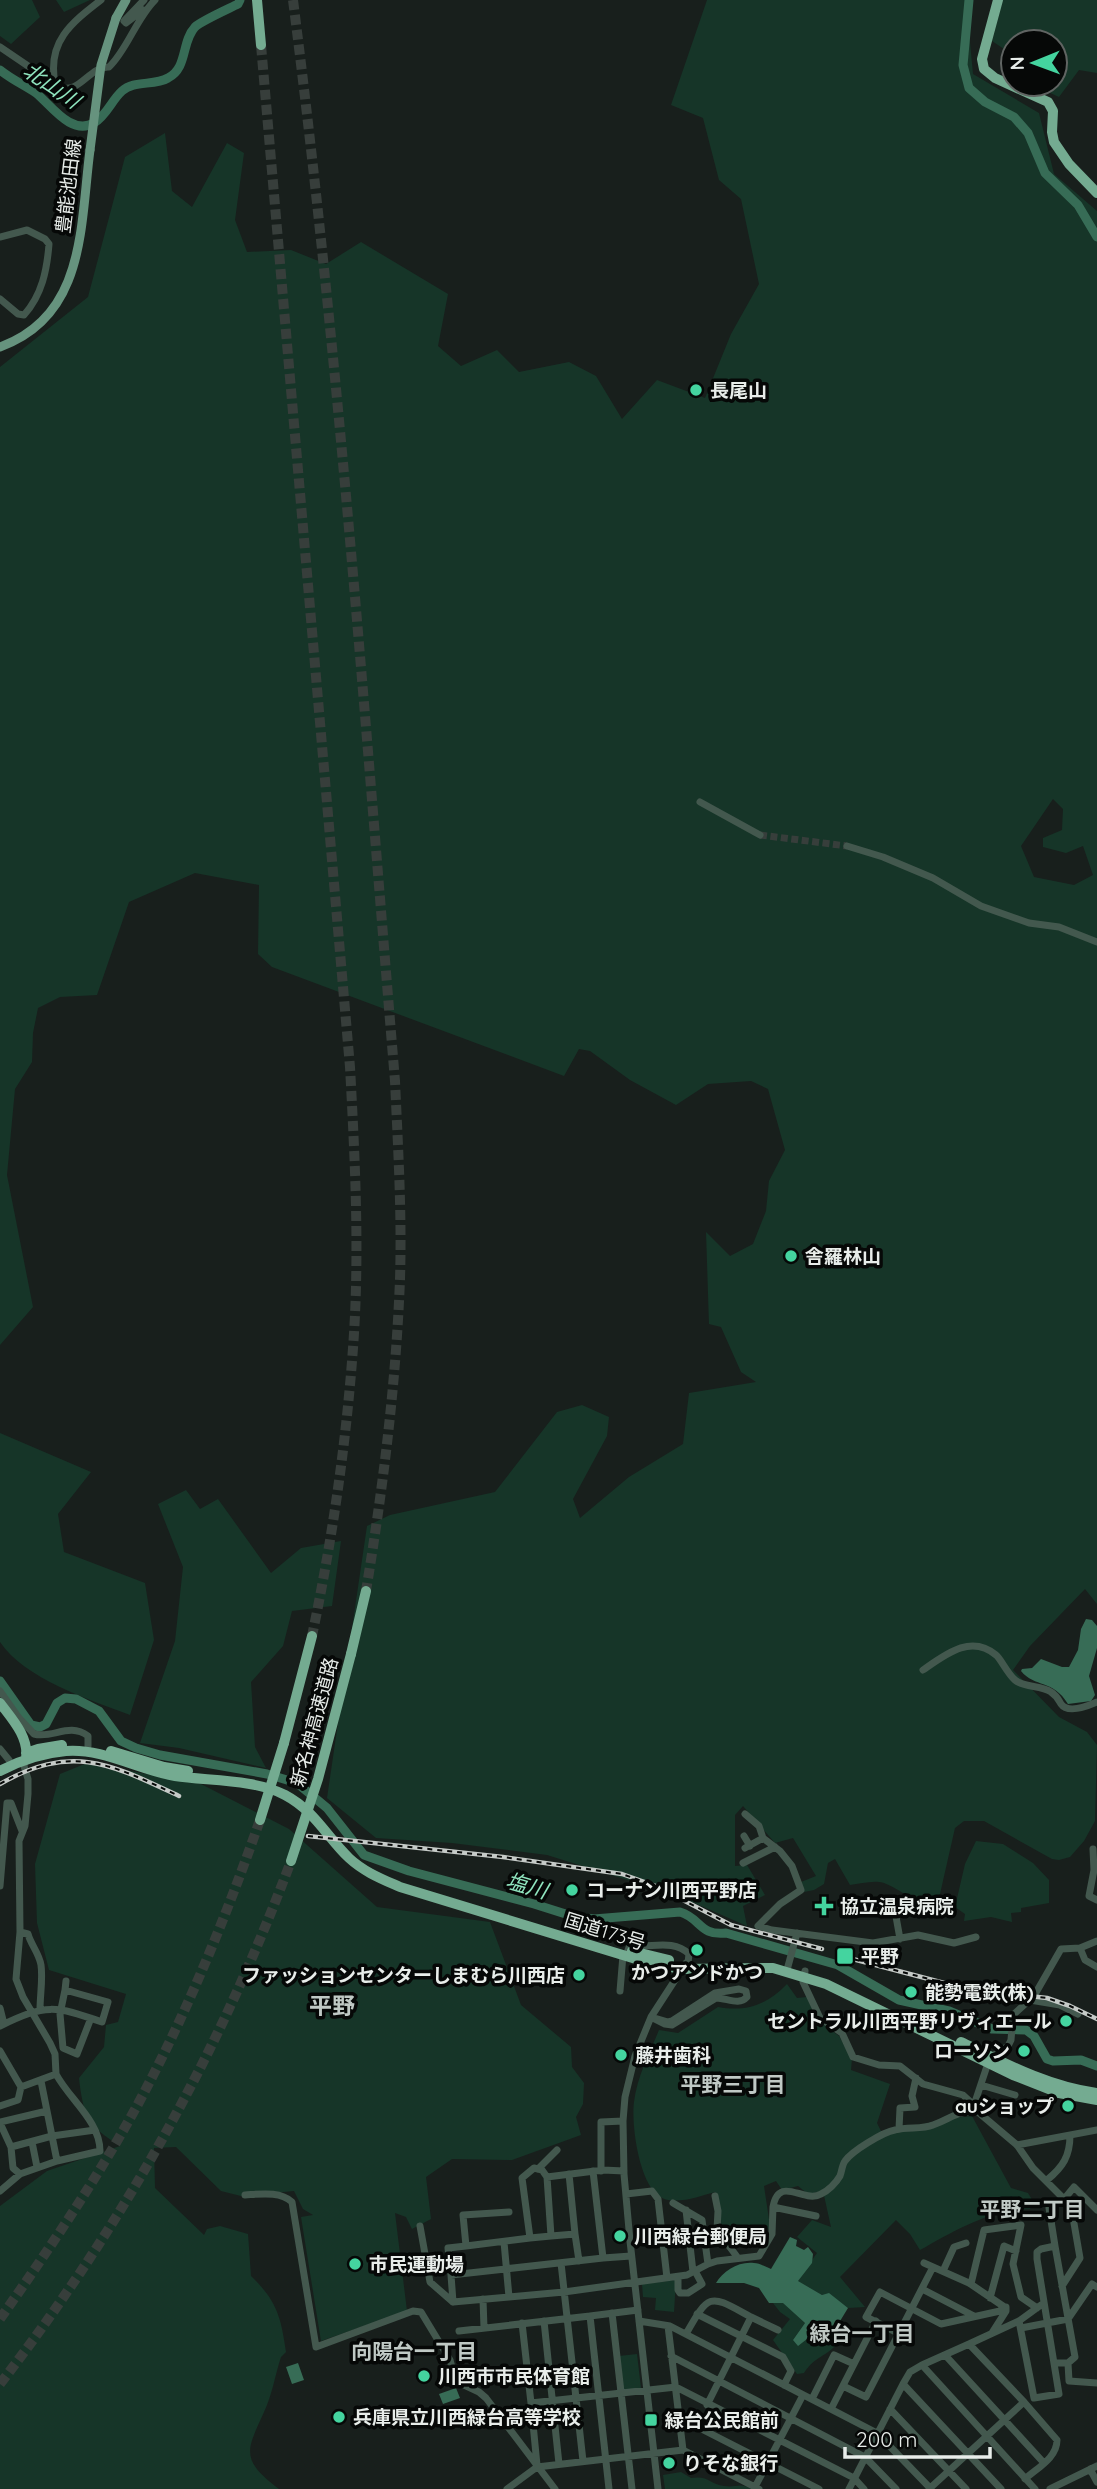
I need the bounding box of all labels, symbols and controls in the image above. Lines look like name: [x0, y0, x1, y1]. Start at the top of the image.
north arrow: [999, 28, 1069, 98]
text: N: [1005, 56, 1029, 70]
water label: 北山川: [19, 57, 87, 115]
street label: 豊能池田線: [50, 137, 86, 235]
place label: 長尾山: [710, 378, 767, 402]
marker: 長尾山: [688, 382, 704, 398]
place label: 舎羅林山: [805, 1244, 881, 1268]
marker: 舎羅林山: [783, 1248, 799, 1264]
street label: 新名神高速道路: [285, 1655, 343, 1789]
water label: 塩川: [503, 1867, 553, 1904]
place label: コーナン川西平野店: [586, 1878, 757, 1902]
marker: コーナン川西平野店: [564, 1882, 580, 1898]
place label: 協立温泉病院: [840, 1894, 954, 1918]
marker: 協立温泉病院: [814, 1896, 834, 1916]
street label: 国道173号: [561, 1907, 649, 1955]
marker: かつアンドかつ: [689, 1942, 705, 1958]
place label: 平野: [861, 1944, 899, 1968]
marker: 平野: [835, 1946, 855, 1966]
place label: かつアンドかつ: [631, 1960, 763, 1984]
place label: ファッションセンターしまむら川西店: [242, 1963, 565, 1987]
marker: ファッションセンターしまむら川西店: [571, 1967, 587, 1983]
place label: 能勢電鉄(株): [925, 1980, 1034, 2004]
marker: 能勢電鉄(株): [903, 1984, 919, 2000]
district label: 平野: [309, 1991, 355, 2020]
place label: セントラル川西平野リヴィエール: [767, 2009, 1052, 2033]
marker: セントラル川西平野リヴィエール: [1058, 2013, 1074, 2029]
place label: ローソン: [934, 2039, 1010, 2063]
place label: 藤井歯科: [635, 2043, 711, 2067]
marker: ローソン: [1016, 2043, 1032, 2059]
marker: 藤井歯科: [613, 2047, 629, 2063]
district label: 平野三丁目: [681, 2071, 786, 2097]
place label: auショップ: [955, 2094, 1054, 2118]
marker: auショップ: [1060, 2098, 1076, 2114]
district label: 平野二丁目: [980, 2196, 1085, 2222]
place label: 川西緑台郵便局: [634, 2224, 767, 2248]
marker: 川西緑台郵便局: [612, 2228, 628, 2244]
place label: 市民運動場: [369, 2252, 464, 2276]
marker: 市民運動場: [347, 2256, 363, 2272]
district label: 緑台一丁目: [810, 2320, 915, 2346]
district label: 向陽台一丁目: [351, 2338, 477, 2364]
place label: 川西市市民体育館: [438, 2364, 590, 2388]
marker: 川西市市民体育館: [416, 2368, 432, 2384]
place label: 兵庫県立川西緑台高等学校: [353, 2405, 581, 2429]
place label: 緑台公民館前: [665, 2408, 779, 2432]
marker: 兵庫県立川西緑台高等学校: [331, 2409, 347, 2425]
marker: 緑台公民館前: [643, 2412, 659, 2428]
scale bar: [845, 2416, 990, 2460]
text: 200 m: [856, 2426, 918, 2452]
place label: りそな銀行: [683, 2451, 778, 2475]
marker: りそな銀行: [661, 2455, 677, 2471]

